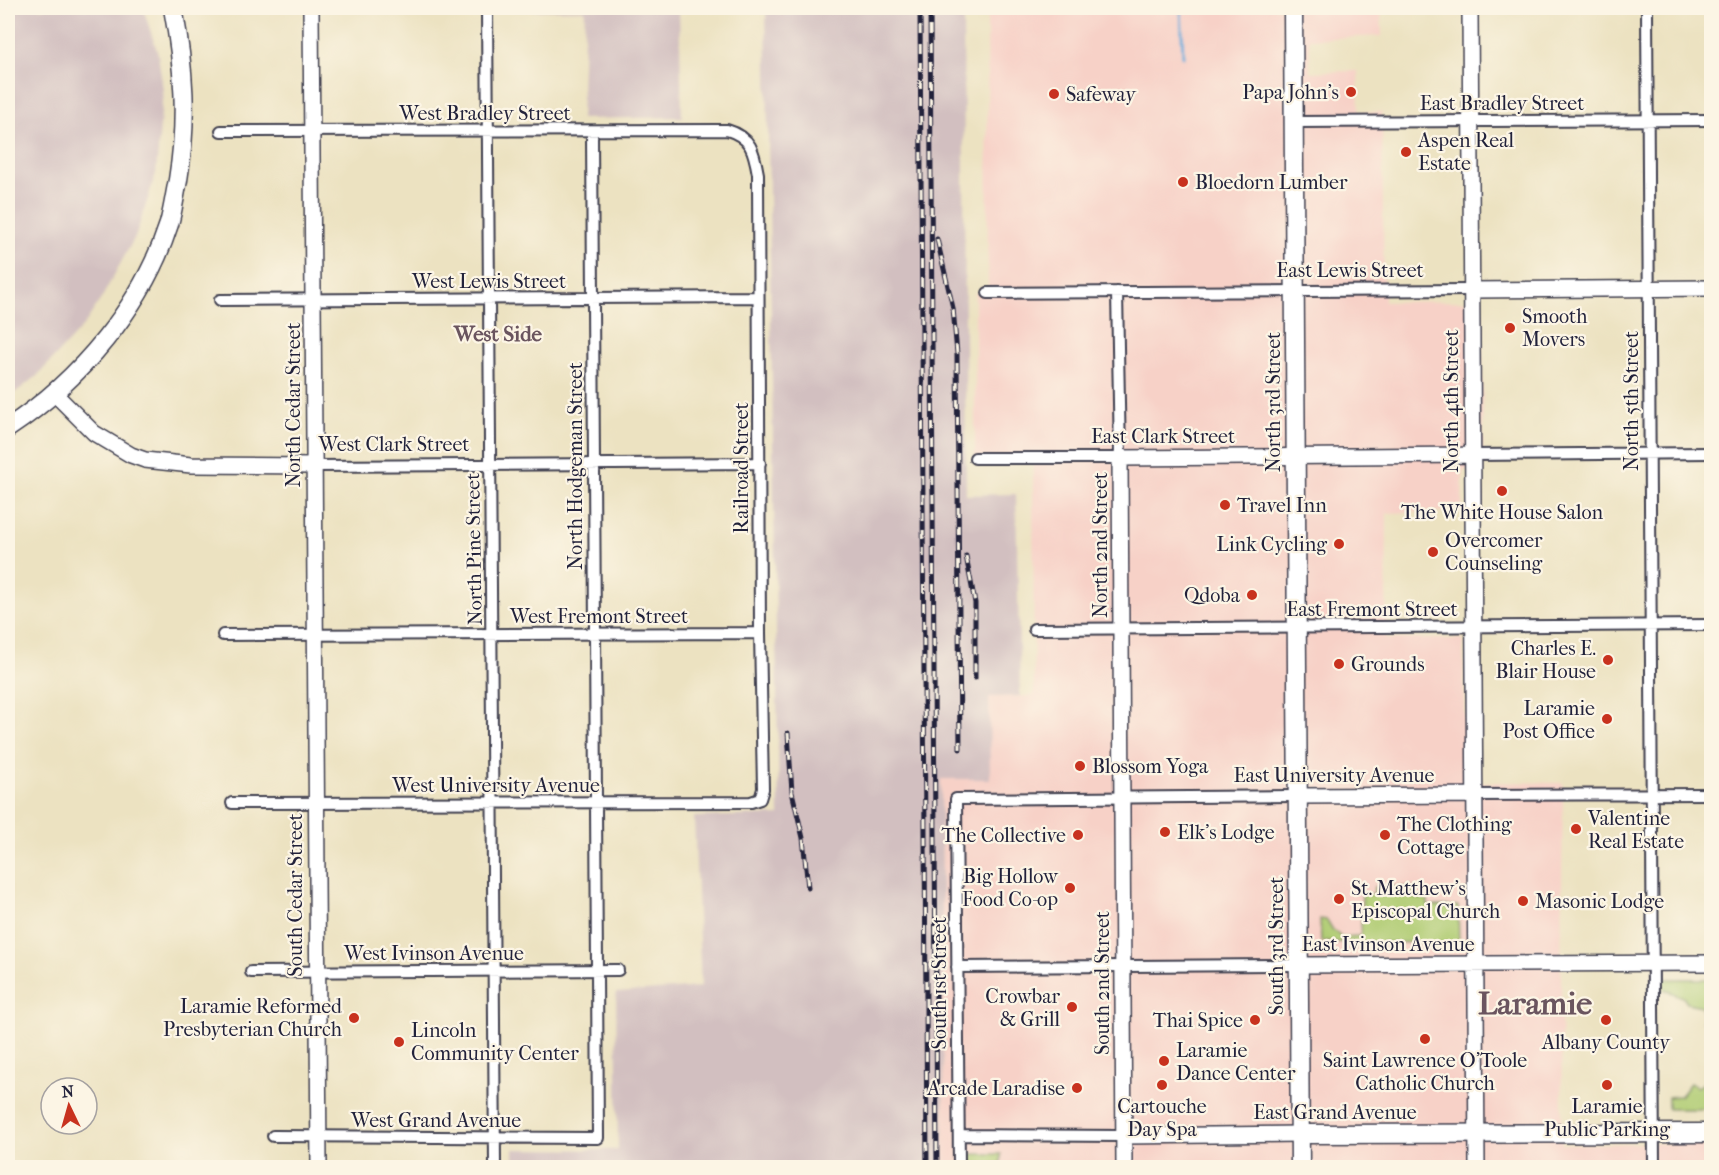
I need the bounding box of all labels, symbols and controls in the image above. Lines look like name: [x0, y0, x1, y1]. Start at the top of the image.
place label: Papa John's: [1242, 81, 1339, 104]
place label: Safeway: [1066, 83, 1137, 106]
marker: Papa John's: [1344, 85, 1358, 99]
marker: Safeway: [1047, 87, 1061, 101]
street label: East Bradley Street: [1420, 92, 1584, 115]
street label: West Bradley Street: [398, 102, 571, 125]
place label: Aspen Real Estate: [1417, 129, 1514, 175]
marker: Aspen Real Estate: [1399, 145, 1413, 159]
place label: Bloedorn Lumber: [1195, 171, 1348, 194]
marker: Bloedorn Lumber: [1176, 175, 1190, 189]
street label: East Lewis Street: [1276, 259, 1424, 282]
street label: West Lewis Street: [411, 270, 566, 293]
place label: Smooth Movers: [1522, 305, 1588, 351]
marker: Smooth Movers: [1503, 321, 1517, 335]
street label: North Cedar Street: [282, 322, 305, 488]
district label: West Side: [453, 322, 543, 346]
street label: North 4th Street: [1440, 329, 1463, 473]
street label: North 5th Street: [1620, 331, 1643, 471]
street label: North 3rd Street: [1262, 332, 1285, 472]
street label: North Hodgeman Street: [564, 362, 587, 570]
street label: Railroad Street: [730, 402, 753, 534]
street label: East Clark Street: [1091, 425, 1235, 448]
street label: West Clark Street: [318, 433, 469, 456]
street label: North 2nd Street: [1089, 472, 1112, 618]
street label: North Pine Street: [461, 473, 487, 625]
marker: The White House Salon: [1495, 484, 1509, 498]
place label: Travel Inn: [1237, 494, 1327, 517]
marker: Travel Inn: [1218, 498, 1232, 512]
place label: The White House Salon: [1401, 501, 1603, 524]
place label: Overcomer Counseling: [1445, 529, 1543, 575]
place label: Link Cycling: [1217, 533, 1327, 556]
marker: Link Cycling: [1332, 537, 1346, 551]
marker: Overcomer Counseling: [1426, 545, 1440, 559]
place label: Qdoba: [1184, 584, 1241, 607]
marker: Qdoba: [1245, 588, 1259, 602]
street label: East Fremont Street: [1286, 598, 1458, 621]
street label: West Fremont Street: [509, 605, 688, 628]
place label: Charles E. Blair House: [1495, 637, 1596, 683]
place label: Grounds: [1351, 653, 1425, 676]
marker: Charles E. Blair House: [1601, 653, 1615, 667]
marker: Grounds: [1332, 657, 1346, 671]
place label: Laramie Post Office: [1502, 697, 1595, 743]
marker: Laramie Post Office: [1600, 712, 1614, 726]
place label: Blossom Yoga: [1092, 755, 1209, 778]
marker: Blossom Yoga: [1073, 759, 1087, 773]
street label: East University Avenue: [1234, 764, 1435, 787]
street label: West University Avenue: [391, 774, 600, 797]
place label: Valentine Real Estate: [1587, 807, 1684, 853]
street label: South Cedar Street: [284, 813, 307, 977]
place label: The Clothing Cottage: [1397, 813, 1512, 859]
place label: Elk's Lodge: [1177, 821, 1275, 844]
marker: Valentine Real Estate: [1569, 822, 1583, 836]
place label: The Collective: [941, 824, 1066, 847]
marker: Elk's Lodge: [1158, 825, 1172, 839]
marker: The Collective: [1071, 828, 1085, 842]
marker: The Clothing Cottage: [1378, 828, 1392, 842]
place label: Big Hollow Food Co-op: [962, 865, 1059, 911]
street label: South 3rd Street: [1265, 877, 1288, 1015]
place label: St. Matthew's Episcopal Church: [1351, 877, 1501, 923]
marker: Big Hollow Food Co-op: [1063, 881, 1077, 895]
place label: Masonic Lodge: [1535, 890, 1664, 913]
marker: St. Matthew's Episcopal Church: [1332, 892, 1346, 906]
marker: Masonic Lodge: [1516, 894, 1530, 908]
street label: South 2nd Street: [1091, 911, 1114, 1055]
street label: South 1st Street: [928, 917, 951, 1049]
street label: East Ivinson Avenue: [1301, 933, 1475, 956]
street label: West Ivinson Avenue: [343, 942, 524, 965]
place label: Crowbar & Grill: [985, 985, 1060, 1031]
district label: Laramie: [1478, 985, 1592, 1022]
place label: Laramie Reformed Presbyterian Church: [163, 995, 343, 1041]
marker: Crowbar & Grill: [1065, 1000, 1079, 1014]
place label: Thai Spice: [1153, 1009, 1243, 1032]
marker: Laramie Reformed Presbyterian Church: [347, 1011, 361, 1025]
marker: Thai Spice: [1248, 1013, 1262, 1027]
marker: Albany County: [1599, 1013, 1613, 1027]
place label: Lincoln Community Center: [411, 1019, 579, 1065]
place label: Albany County: [1541, 1031, 1671, 1054]
marker: Saint Lawrence O'Toole Catholic Church: [1418, 1032, 1432, 1046]
marker: Lincoln Community Center: [392, 1035, 406, 1049]
place label: Laramie Dance Center: [1176, 1039, 1296, 1085]
place label: Saint Lawrence O'Toole Catholic Church: [1323, 1049, 1527, 1095]
marker: Laramie Dance Center: [1157, 1054, 1171, 1068]
north arrow: [39, 1076, 99, 1136]
place label: Arcade Laradise: [926, 1077, 1065, 1100]
marker: Cartouche Day Spa: [1155, 1078, 1169, 1092]
marker: Laramie Public Parking: [1600, 1078, 1614, 1092]
text: N: [61, 1081, 75, 1102]
marker: Arcade Laradise: [1070, 1081, 1084, 1095]
place label: Cartouche Day Spa: [1117, 1095, 1207, 1141]
place label: Laramie Public Parking: [1544, 1095, 1670, 1141]
street label: East Grand Avenue: [1253, 1101, 1417, 1124]
street label: West Grand Avenue: [350, 1109, 521, 1132]

